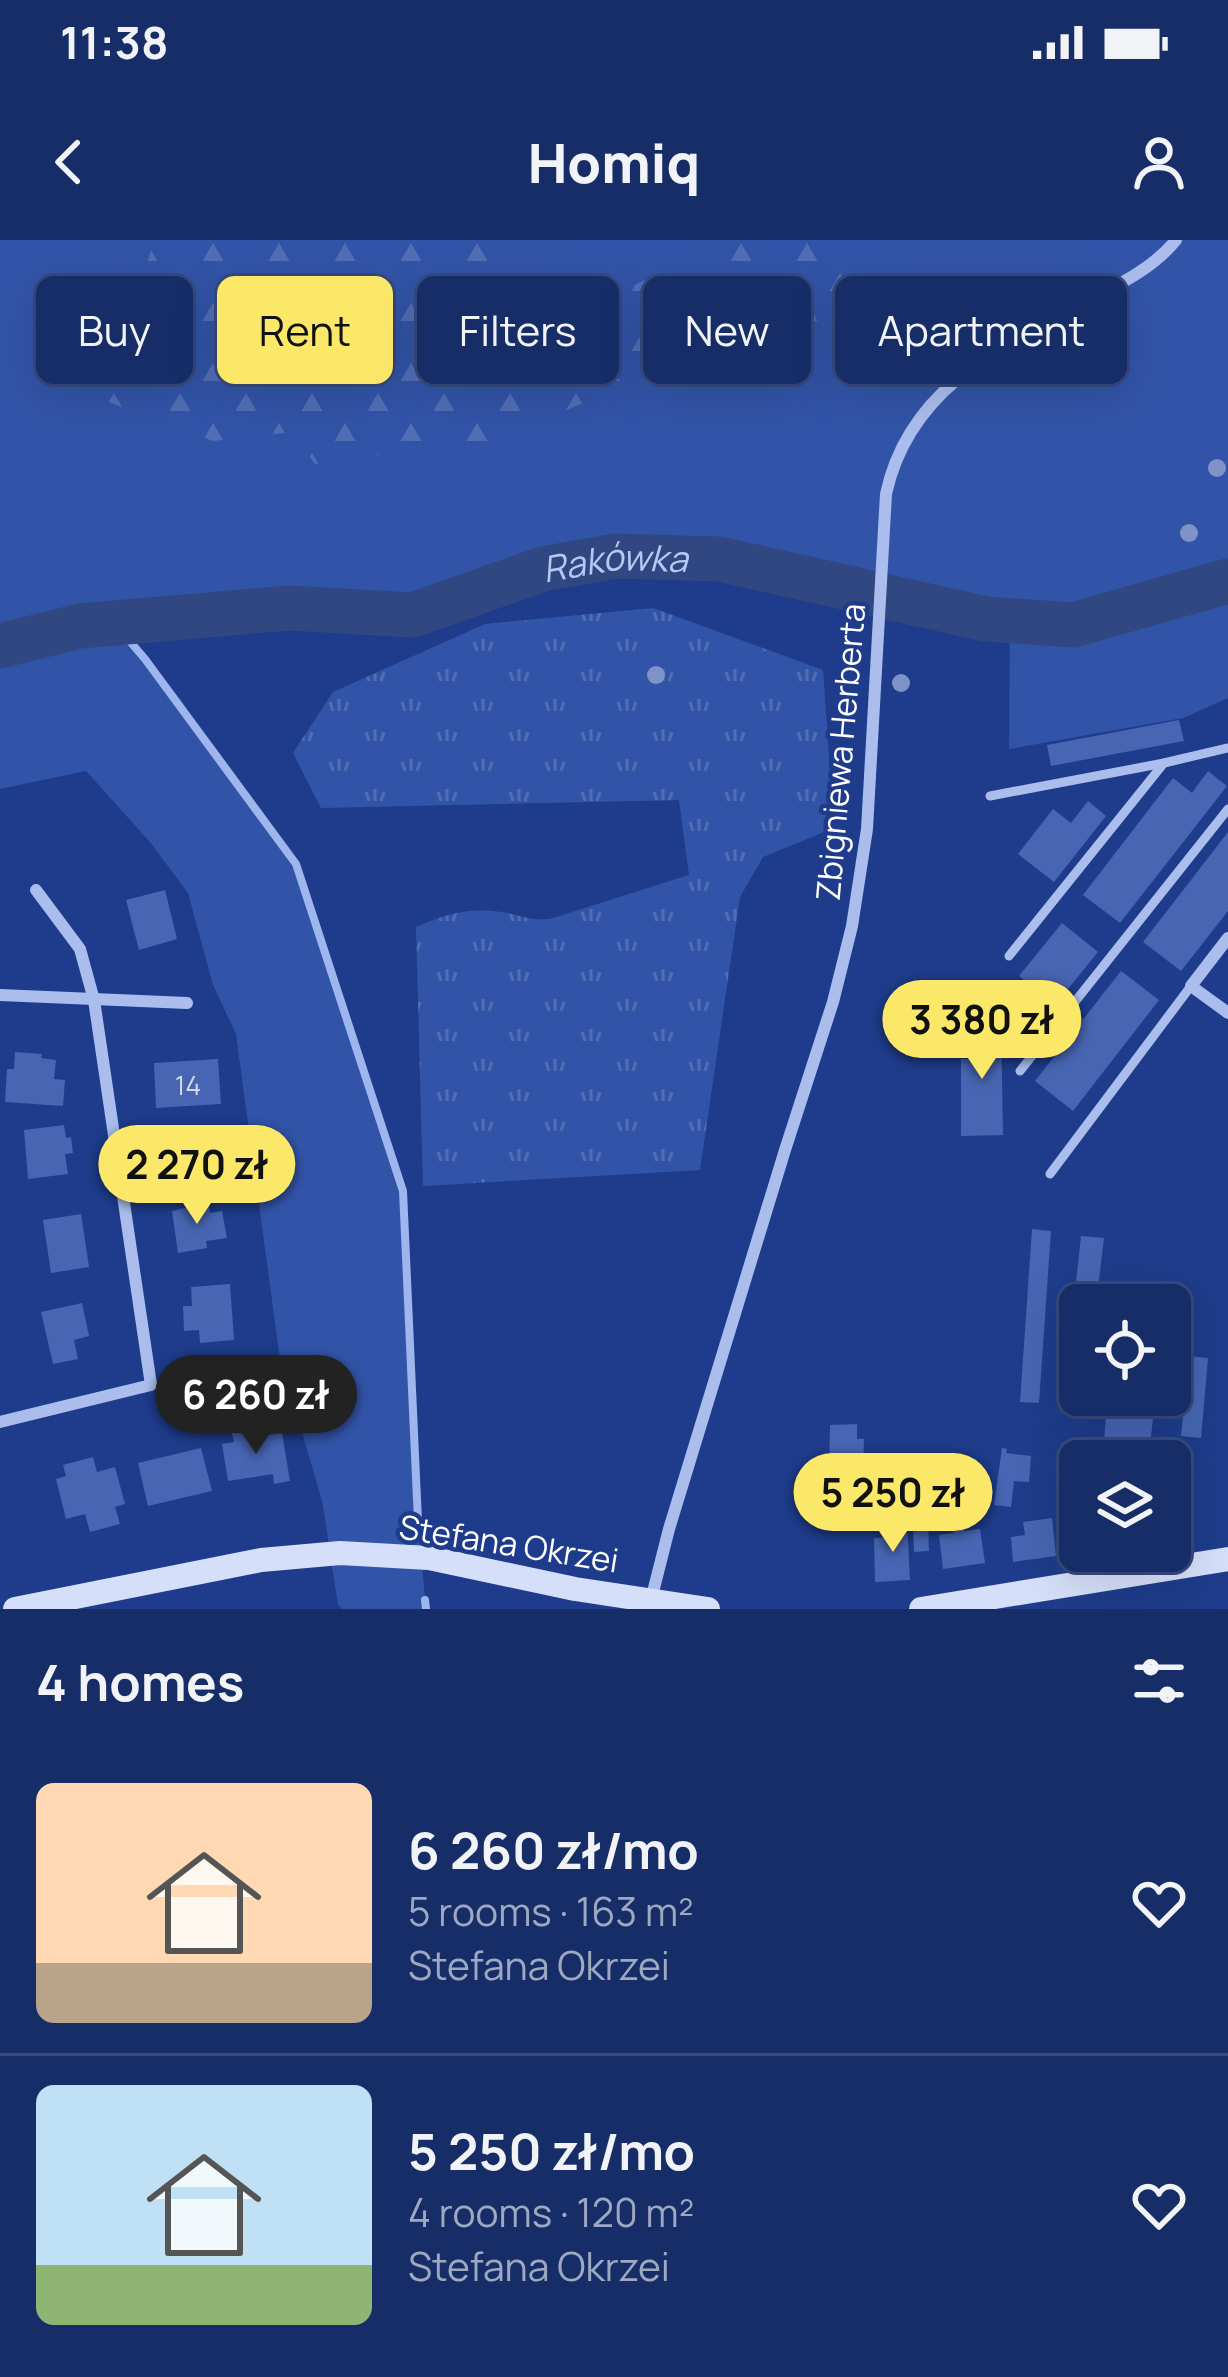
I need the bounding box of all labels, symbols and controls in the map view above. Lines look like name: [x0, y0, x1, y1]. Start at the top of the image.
text: 11:38: [60, 11, 169, 73]
text: Homiq: [528, 125, 700, 199]
icon: back: [36, 129, 102, 195]
icon: person: [1126, 129, 1192, 195]
chip: Buy: [36, 276, 193, 384]
chip: Rent: [217, 276, 393, 384]
chip: Filters: [417, 276, 619, 384]
chip: New: [643, 276, 811, 384]
chip: Apartment: [835, 276, 1127, 384]
water label: Rakówka: [538, 530, 690, 593]
street label: Zbigniewa Herberta: [805, 601, 875, 903]
pin: 3 380 zł: [858, 980, 1106, 1082]
text: 3 380 zł: [909, 992, 1055, 1046]
house number: 14: [175, 1066, 201, 1103]
pin: 2 270 zł: [73, 1125, 321, 1227]
text: 2 270 zł: [125, 1137, 269, 1191]
map controls: [1059, 1284, 1191, 1572]
button: locate: [1059, 1284, 1191, 1416]
pin: 6 260 zł: [132, 1355, 380, 1457]
text: 6 260 zł: [182, 1367, 330, 1421]
button: layers: [1059, 1440, 1191, 1572]
pin: 5 250 zł: [769, 1453, 1017, 1555]
text: 5 250 zł: [821, 1465, 965, 1519]
street label: Stefana Okrzei: [396, 1503, 622, 1583]
text: 4 homes: [36, 1647, 244, 1716]
icon: filters: [1126, 1648, 1192, 1714]
text: 6 260 zł/mo: [408, 1815, 699, 1884]
icon: home: [132, 1831, 276, 1975]
icon: heart: [1126, 1870, 1192, 1936]
text: 5 rooms · 163 m²: [408, 1884, 694, 1938]
text: Stefana Okrzei: [408, 1938, 670, 1992]
text: 5 250 zł/mo: [408, 2116, 695, 2185]
icon: home: [132, 2133, 276, 2277]
icon: heart: [1126, 2172, 1192, 2238]
text: 4 rooms · 120 m²: [408, 2185, 694, 2239]
text: Stefana Okrzei: [408, 2239, 670, 2293]

